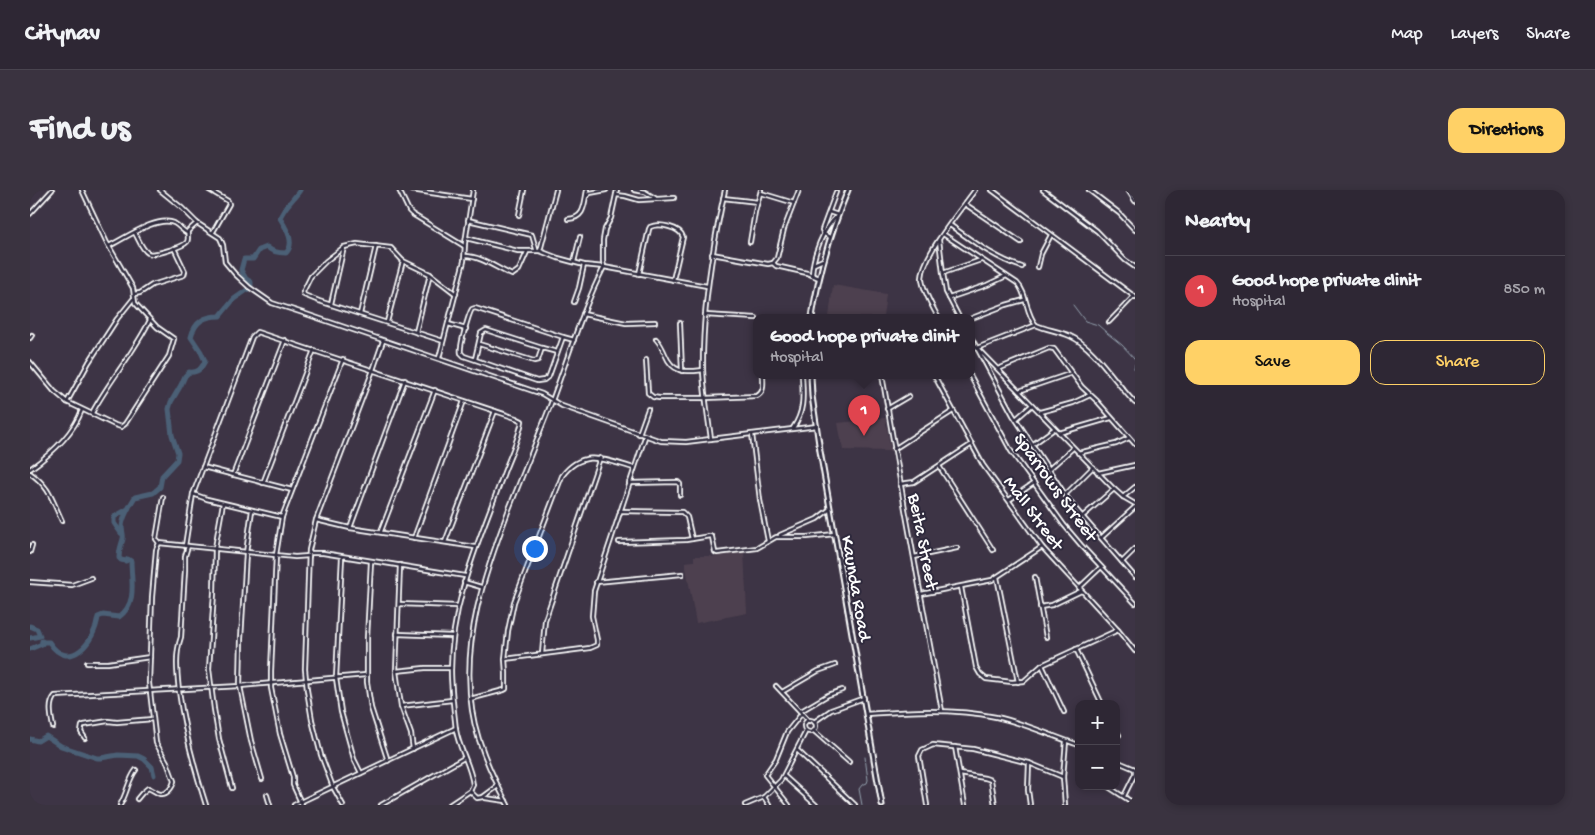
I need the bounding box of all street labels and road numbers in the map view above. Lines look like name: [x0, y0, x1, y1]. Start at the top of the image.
street label: Sparrows Street: [1007, 429, 1103, 549]
street label: Mall Street: [997, 472, 1069, 558]
street label: Beita Street: [901, 491, 943, 594]
street label: Kaunda Road: [834, 534, 875, 645]

